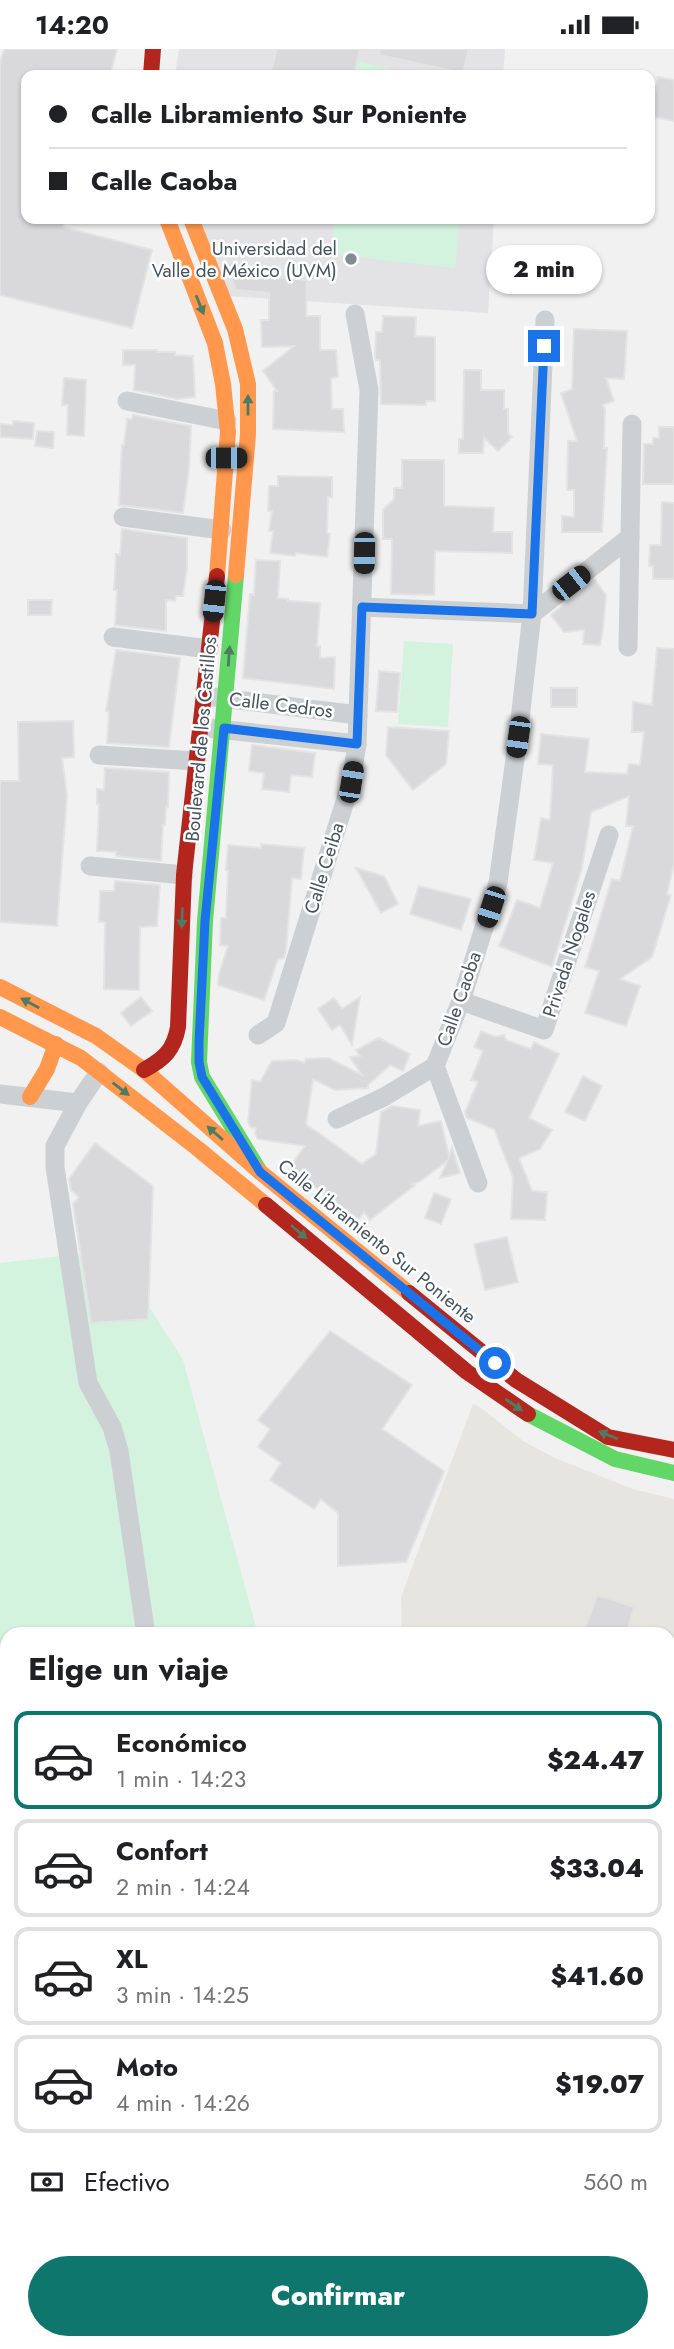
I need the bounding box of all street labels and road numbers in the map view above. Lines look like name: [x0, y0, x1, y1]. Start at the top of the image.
street label: Boulevard de los Castillos: [179, 635, 223, 843]
street label: Calle Cedros: [228, 685, 335, 725]
street label: Calle Ceiba: [297, 819, 351, 917]
street label: Privada Nogales: [536, 887, 602, 1021]
street label: Calle Caoba: [430, 948, 488, 1050]
street label: Calle Libramiento Sur Poniente: [272, 1152, 482, 1330]

